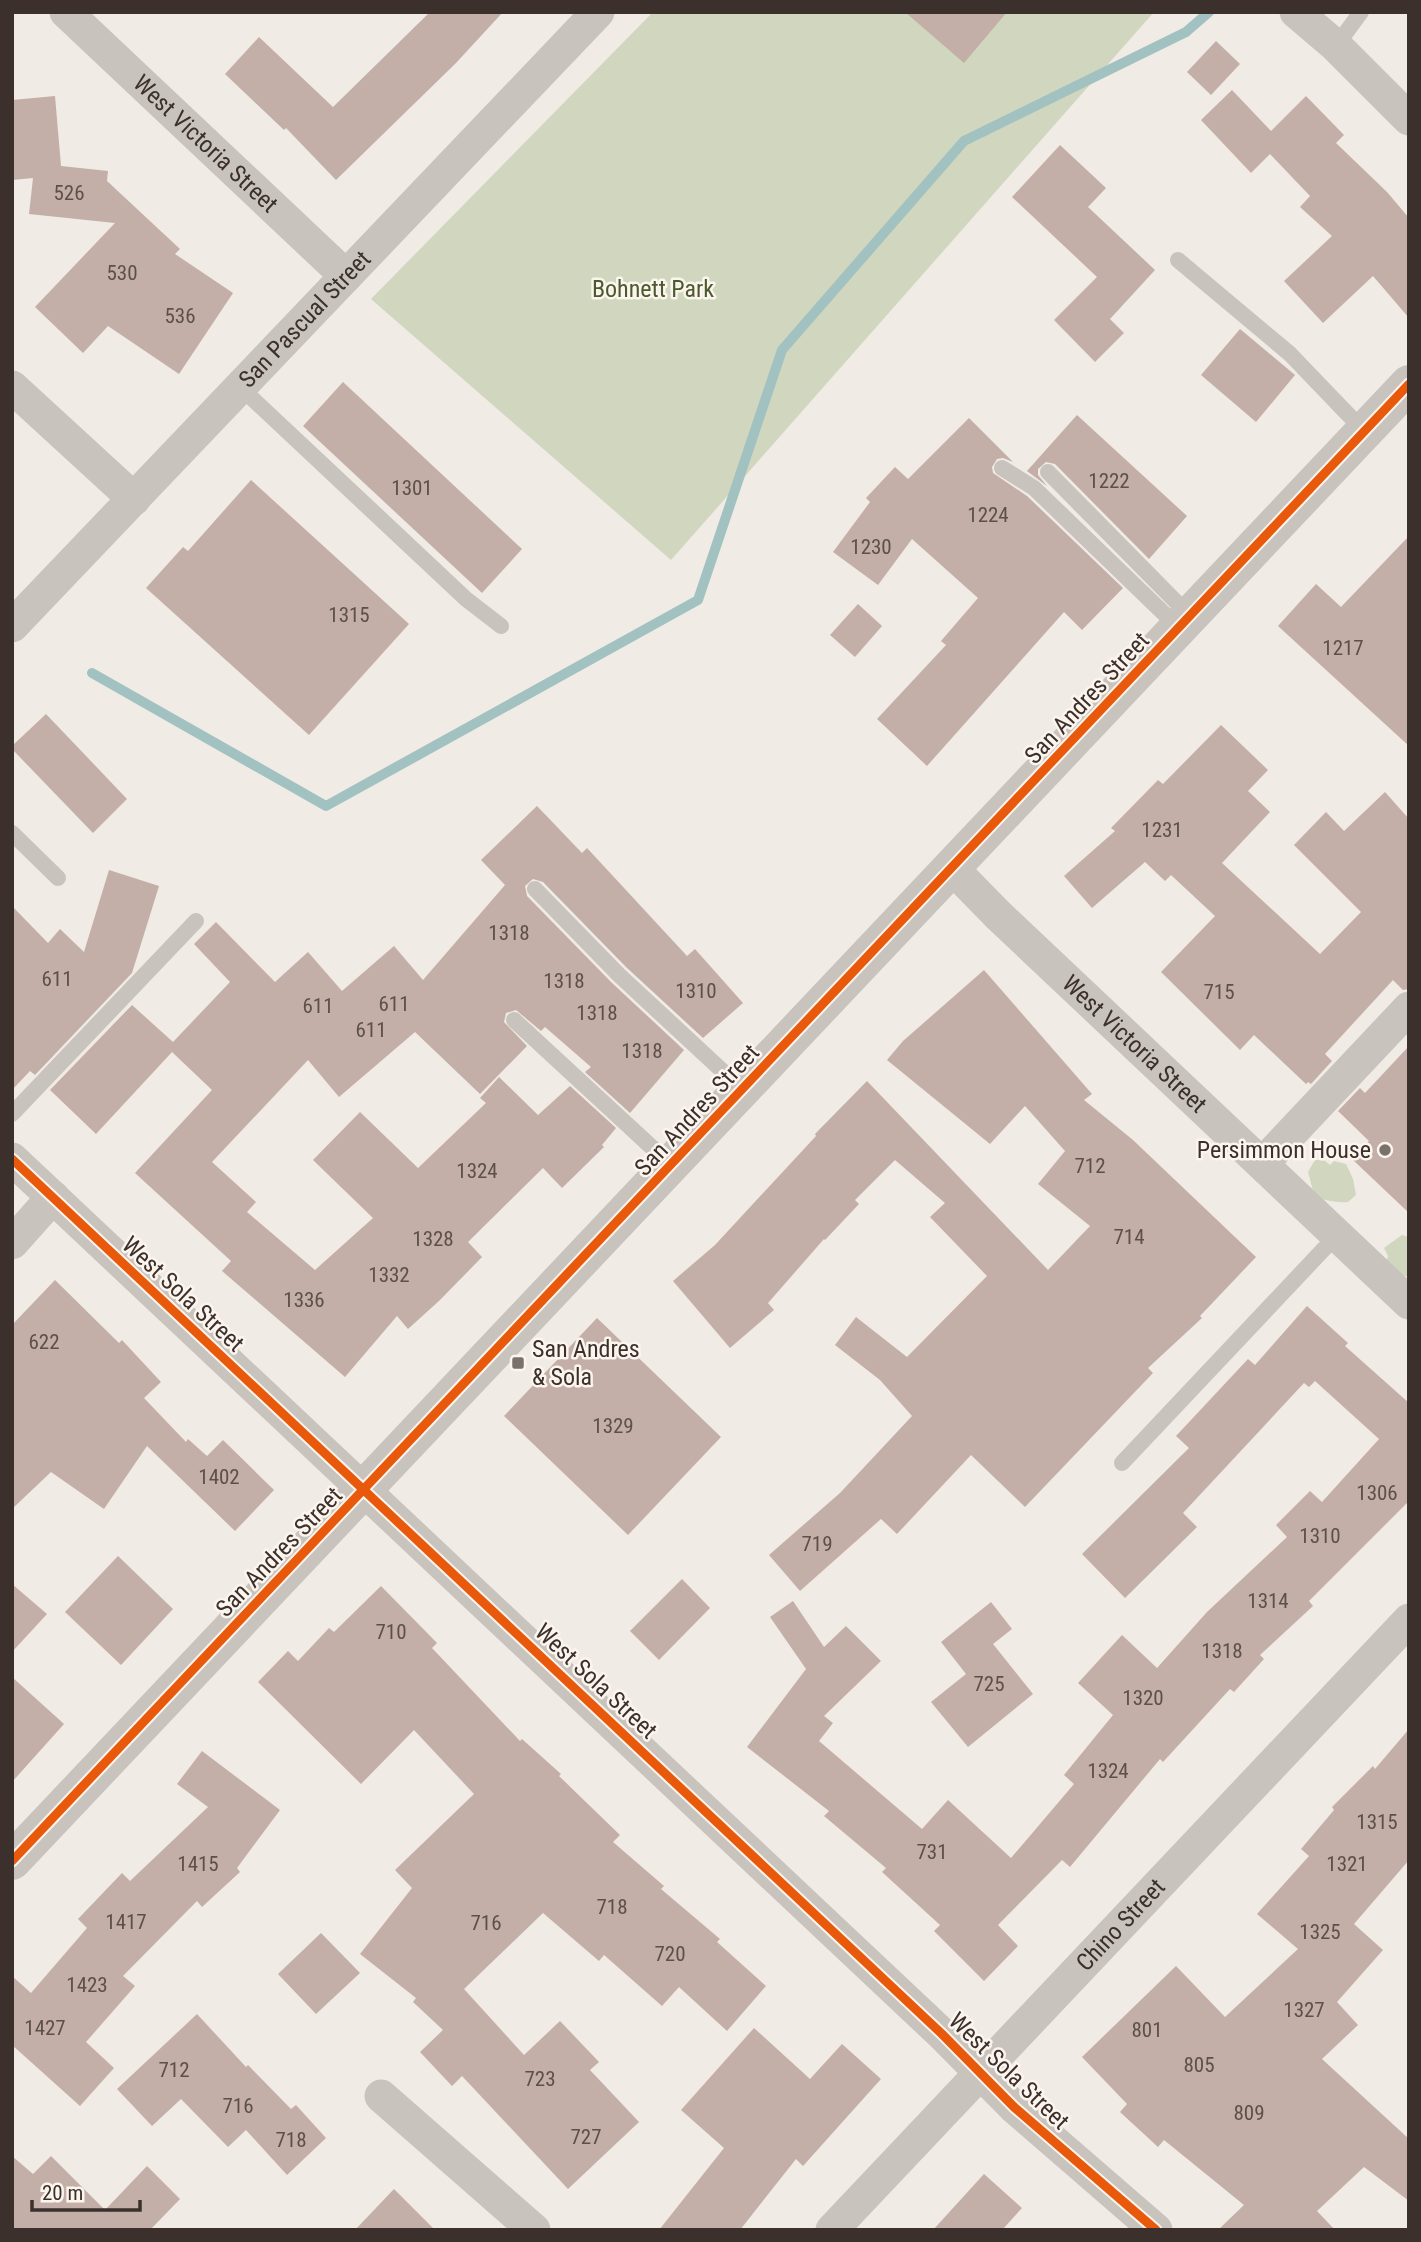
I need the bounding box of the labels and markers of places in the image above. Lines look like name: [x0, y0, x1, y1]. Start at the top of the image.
place label: Persimmon House: [1197, 1136, 1371, 1164]
marker: Persimmon House: [1377, 1142, 1393, 1158]
place label: San Andres & Sola: [532, 1335, 640, 1391]
marker: San Andres & Sola: [510, 1355, 526, 1371]

